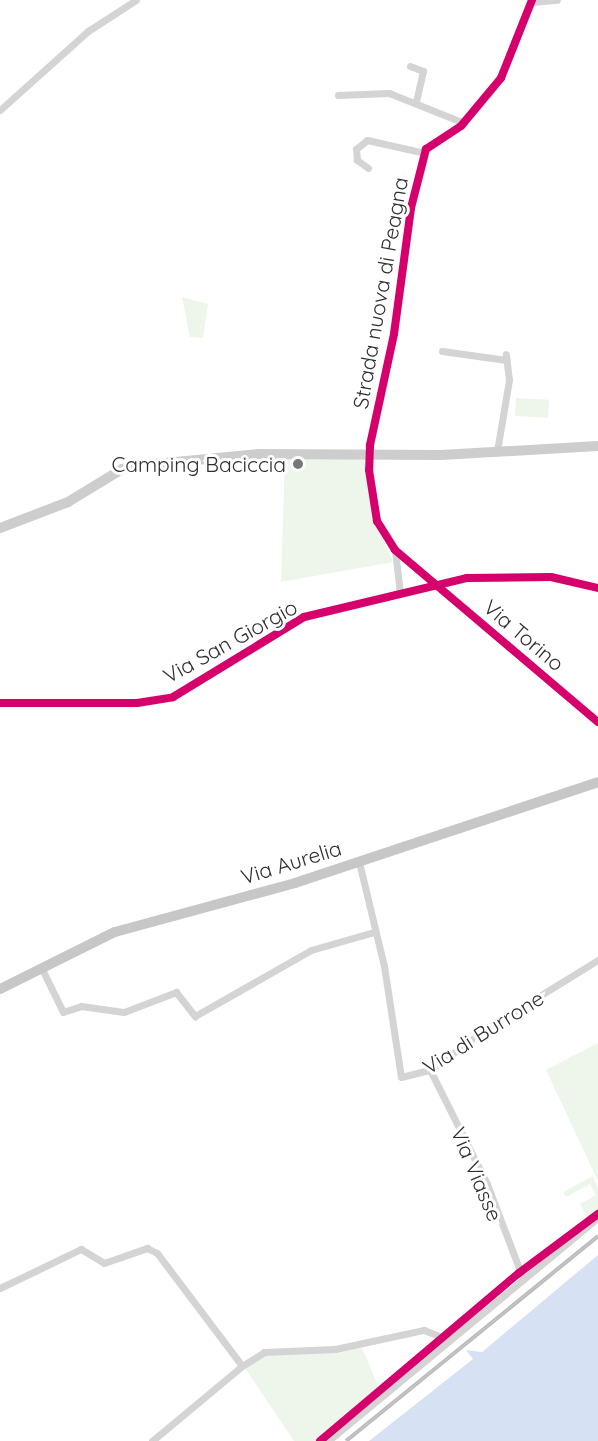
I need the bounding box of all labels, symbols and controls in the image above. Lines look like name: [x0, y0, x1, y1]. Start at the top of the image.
street label: Strada nuova di Peagna: [347, 175, 413, 411]
place label: Camping Baciccia: [111, 451, 286, 477]
marker: Camping Baciccia: [291, 457, 305, 471]
street label: Via San Giorgio: [159, 594, 301, 688]
street label: Via Torino: [479, 594, 569, 676]
street label: Via Aurelia: [238, 835, 344, 889]
street label: Via di Burrone: [418, 985, 548, 1079]
street label: Via Viasse: [446, 1123, 508, 1225]

